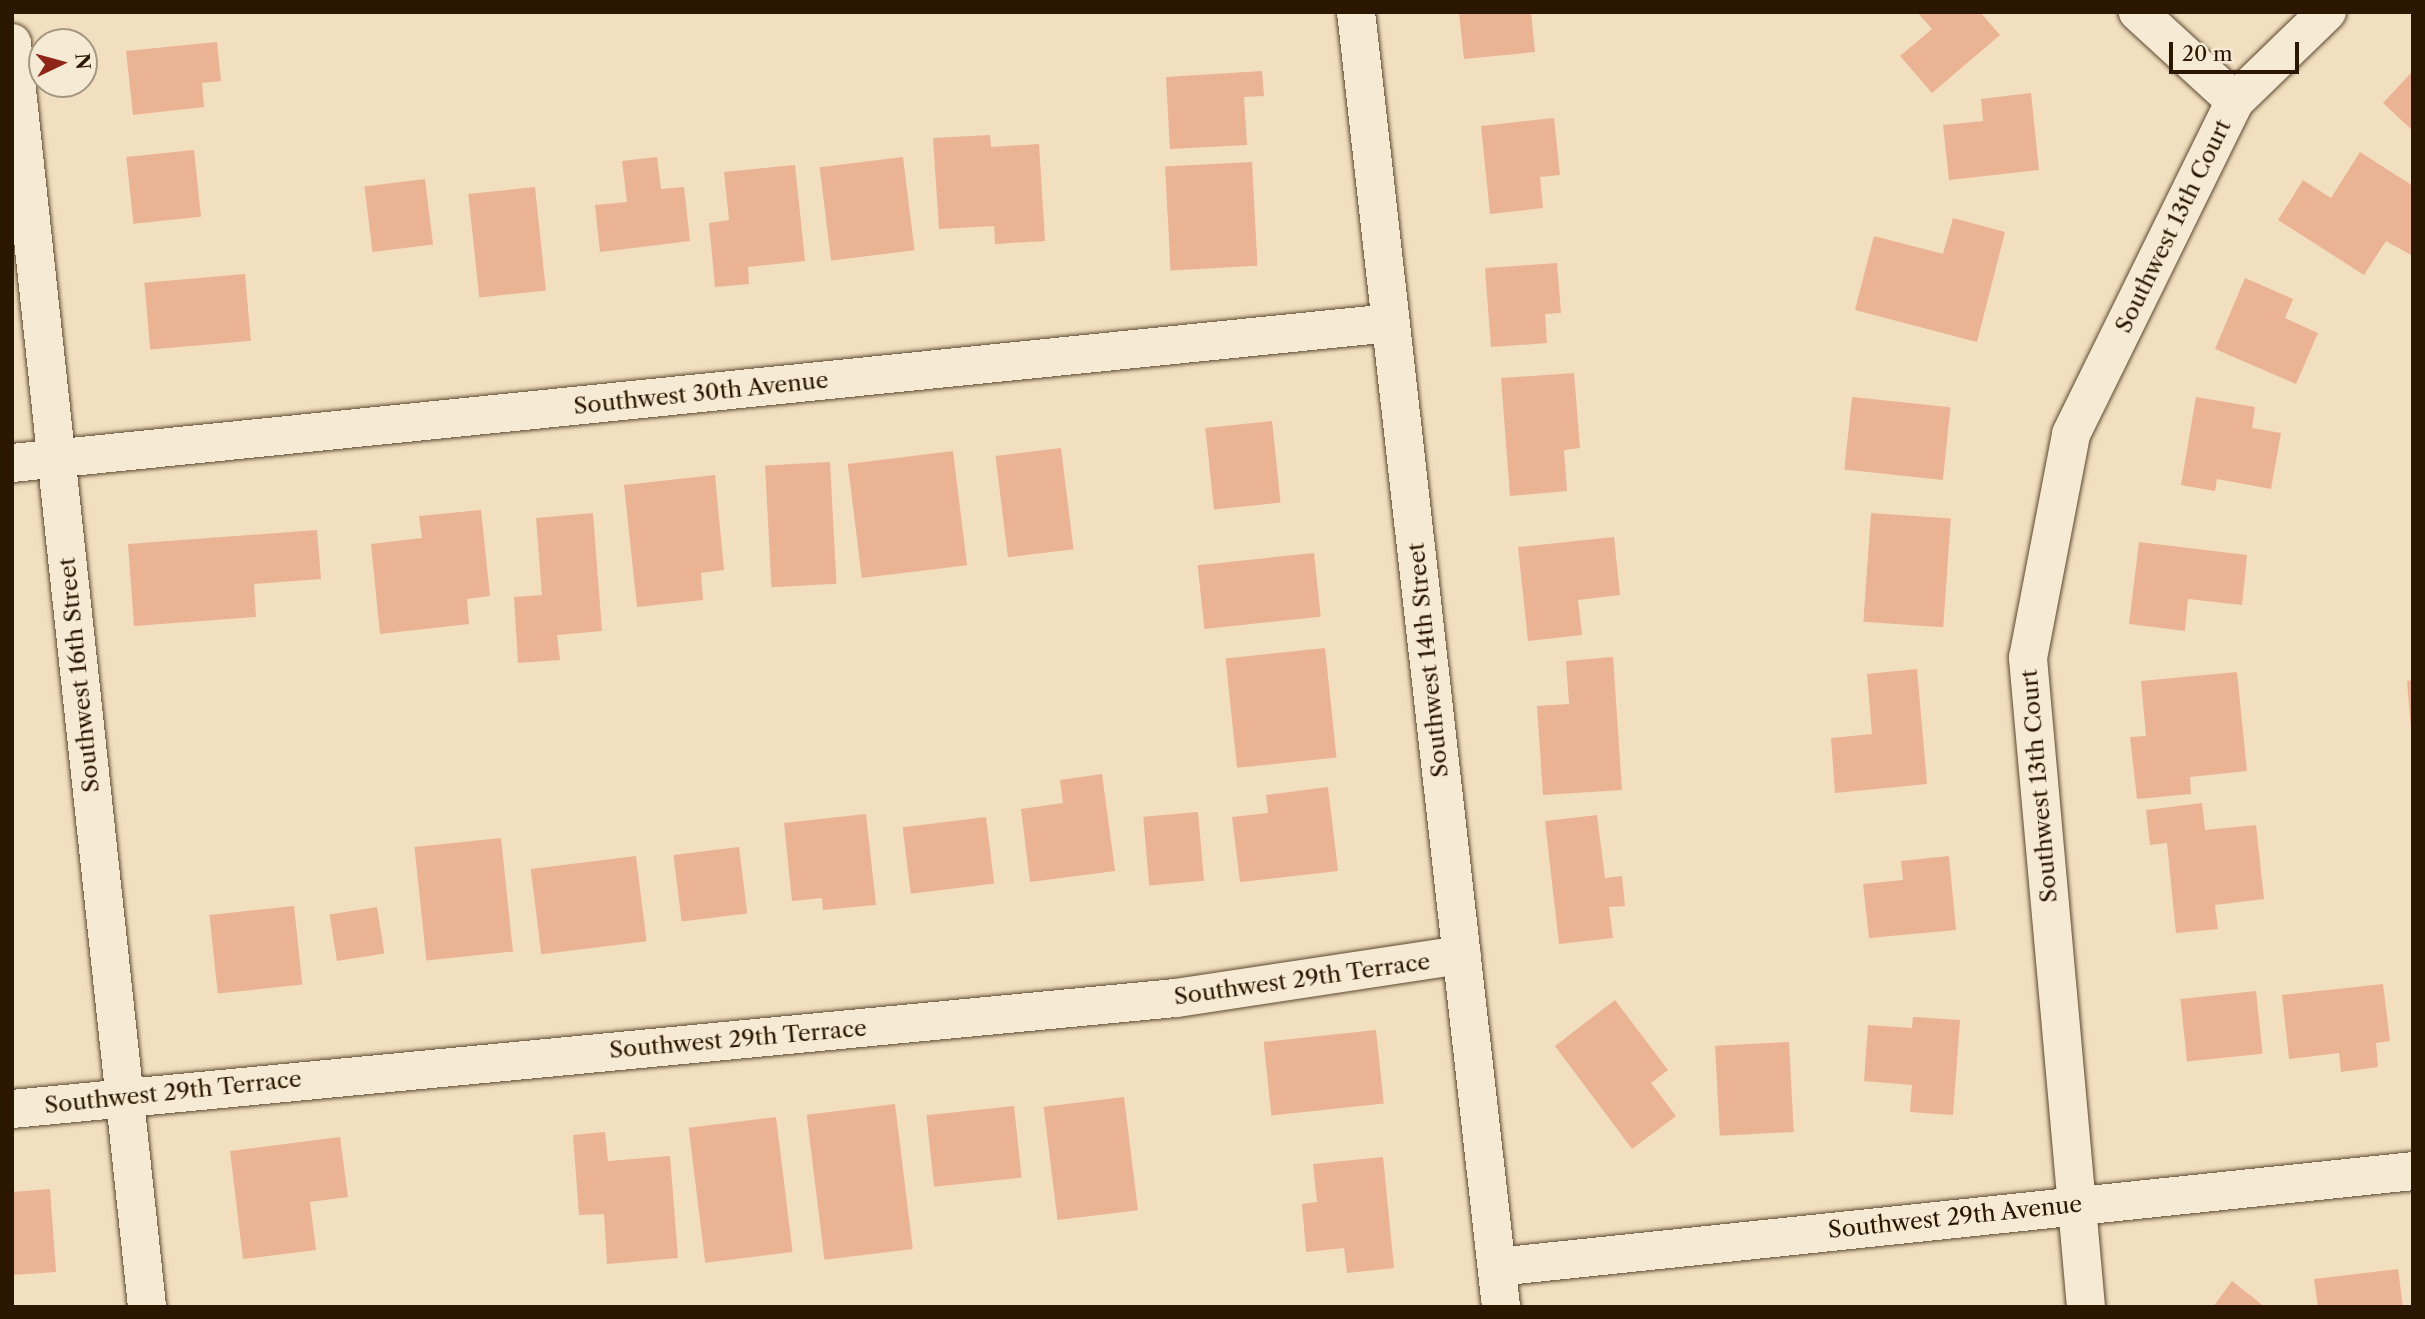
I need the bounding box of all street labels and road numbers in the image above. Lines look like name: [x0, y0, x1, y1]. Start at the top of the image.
street label: Southwest 13th Court: [2109, 115, 2237, 337]
street label: Southwest 30th Avenue: [572, 366, 830, 420]
street label: Southwest 14th Street: [1402, 541, 1454, 779]
street label: Southwest 16th Street: [53, 556, 105, 794]
street label: Southwest 13th Court: [2015, 668, 2063, 904]
street label: Southwest 29th Terrace: [1172, 947, 1432, 1011]
street label: Southwest 29th Terrace: [608, 1014, 868, 1064]
street label: Southwest 29th Terrace: [43, 1065, 303, 1119]
street label: Southwest 29th Avenue: [1826, 1190, 2084, 1244]

